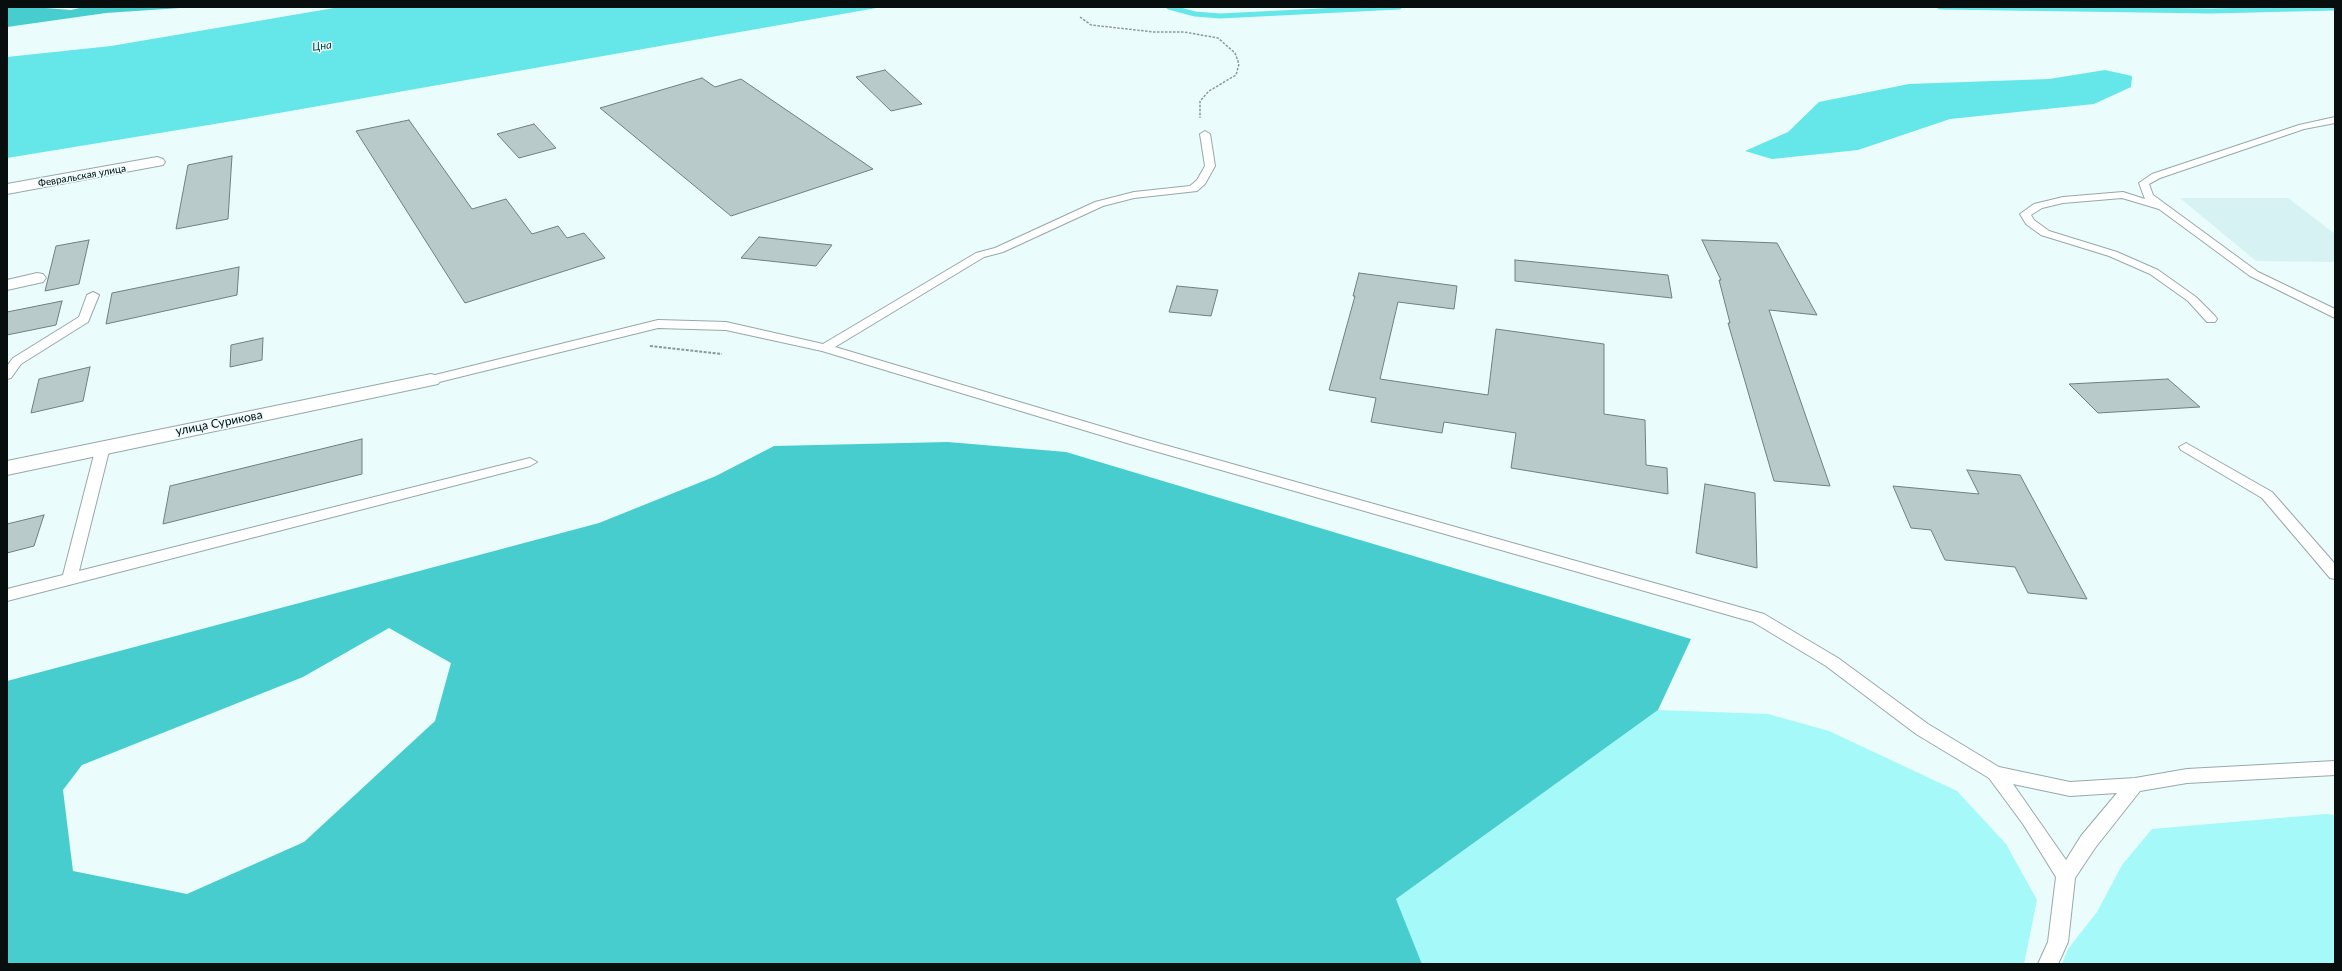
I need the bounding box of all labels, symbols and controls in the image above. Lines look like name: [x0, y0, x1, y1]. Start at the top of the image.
water label: Цна: [312, 38, 332, 54]
street label: Февральская улица: [37, 162, 127, 190]
street label: улица Сурикова: [174, 408, 264, 438]

